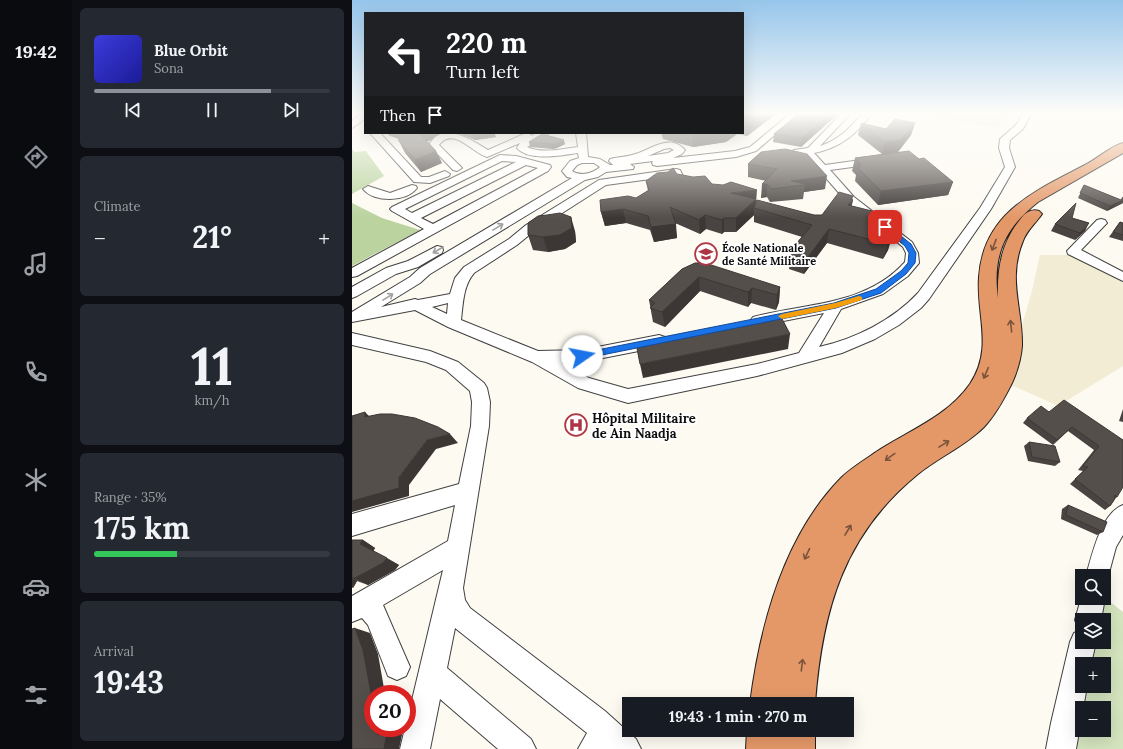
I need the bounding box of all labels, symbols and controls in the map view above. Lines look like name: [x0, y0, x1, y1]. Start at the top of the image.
text: 220 m: [446, 25, 527, 61]
icon: left: [380, 28, 432, 80]
text: 19:42: [15, 40, 57, 63]
text: Blue Orbit: [154, 41, 228, 60]
text: Sona: [154, 60, 184, 77]
text: Turn left: [446, 60, 519, 83]
icon: previous: [122, 99, 144, 121]
icon: pause: [201, 99, 223, 121]
icon: next: [280, 99, 302, 121]
icon: arrive: [424, 104, 446, 126]
text: Then: [380, 106, 416, 125]
icon: directions: [22, 143, 50, 171]
text: Climate: [94, 198, 141, 215]
pin: [868, 210, 902, 244]
icon: arrive: [874, 216, 896, 238]
text: 21°: [192, 218, 232, 256]
one-way arrow: [492, 223, 504, 231]
text: −: [94, 224, 106, 252]
text: +: [318, 224, 330, 252]
one-way arrow: [990, 239, 998, 251]
school or university icon: École Nationale de Santé Militaire: [693, 241, 719, 267]
place label: École Nationale de Santé Militaire: [722, 241, 816, 268]
one-way arrow: [432, 246, 444, 254]
icon: music: [22, 250, 50, 278]
one-way arrow: [382, 293, 393, 301]
one-way arrow: [1007, 320, 1014, 333]
text: 11: [191, 333, 233, 399]
position arrow: [561, 335, 603, 377]
icon: phone: [22, 358, 50, 386]
one-way arrow: [982, 367, 989, 379]
text: km/h: [194, 392, 230, 409]
place label: Hôpital Militaire de Ain Naadja: [592, 410, 696, 442]
hospital icon: Hôpital Militaire de Ain Naadja: [563, 412, 589, 438]
one-way arrow: [938, 440, 949, 448]
one-way arrow: [885, 453, 896, 461]
icon: climate: [22, 466, 50, 494]
text: Range · 35%: [94, 489, 167, 506]
text: 175 km: [94, 509, 190, 547]
one-way arrow: [845, 524, 853, 536]
one-way arrow: [803, 548, 810, 560]
map controls: [1075, 569, 1111, 737]
button: search: [1075, 569, 1111, 605]
icon: car: [22, 573, 50, 601]
button: layers: [1075, 613, 1111, 649]
text: Arrival: [94, 643, 134, 660]
button: +: [1075, 657, 1111, 693]
one-way arrow: [798, 659, 805, 672]
text: 19:43: [94, 663, 164, 701]
icon: filters: [22, 681, 50, 709]
speed limit sign: 20: [364, 685, 416, 737]
button: −: [1075, 701, 1111, 737]
text: 19:43 · 1 min · 270 m: [669, 707, 807, 726]

